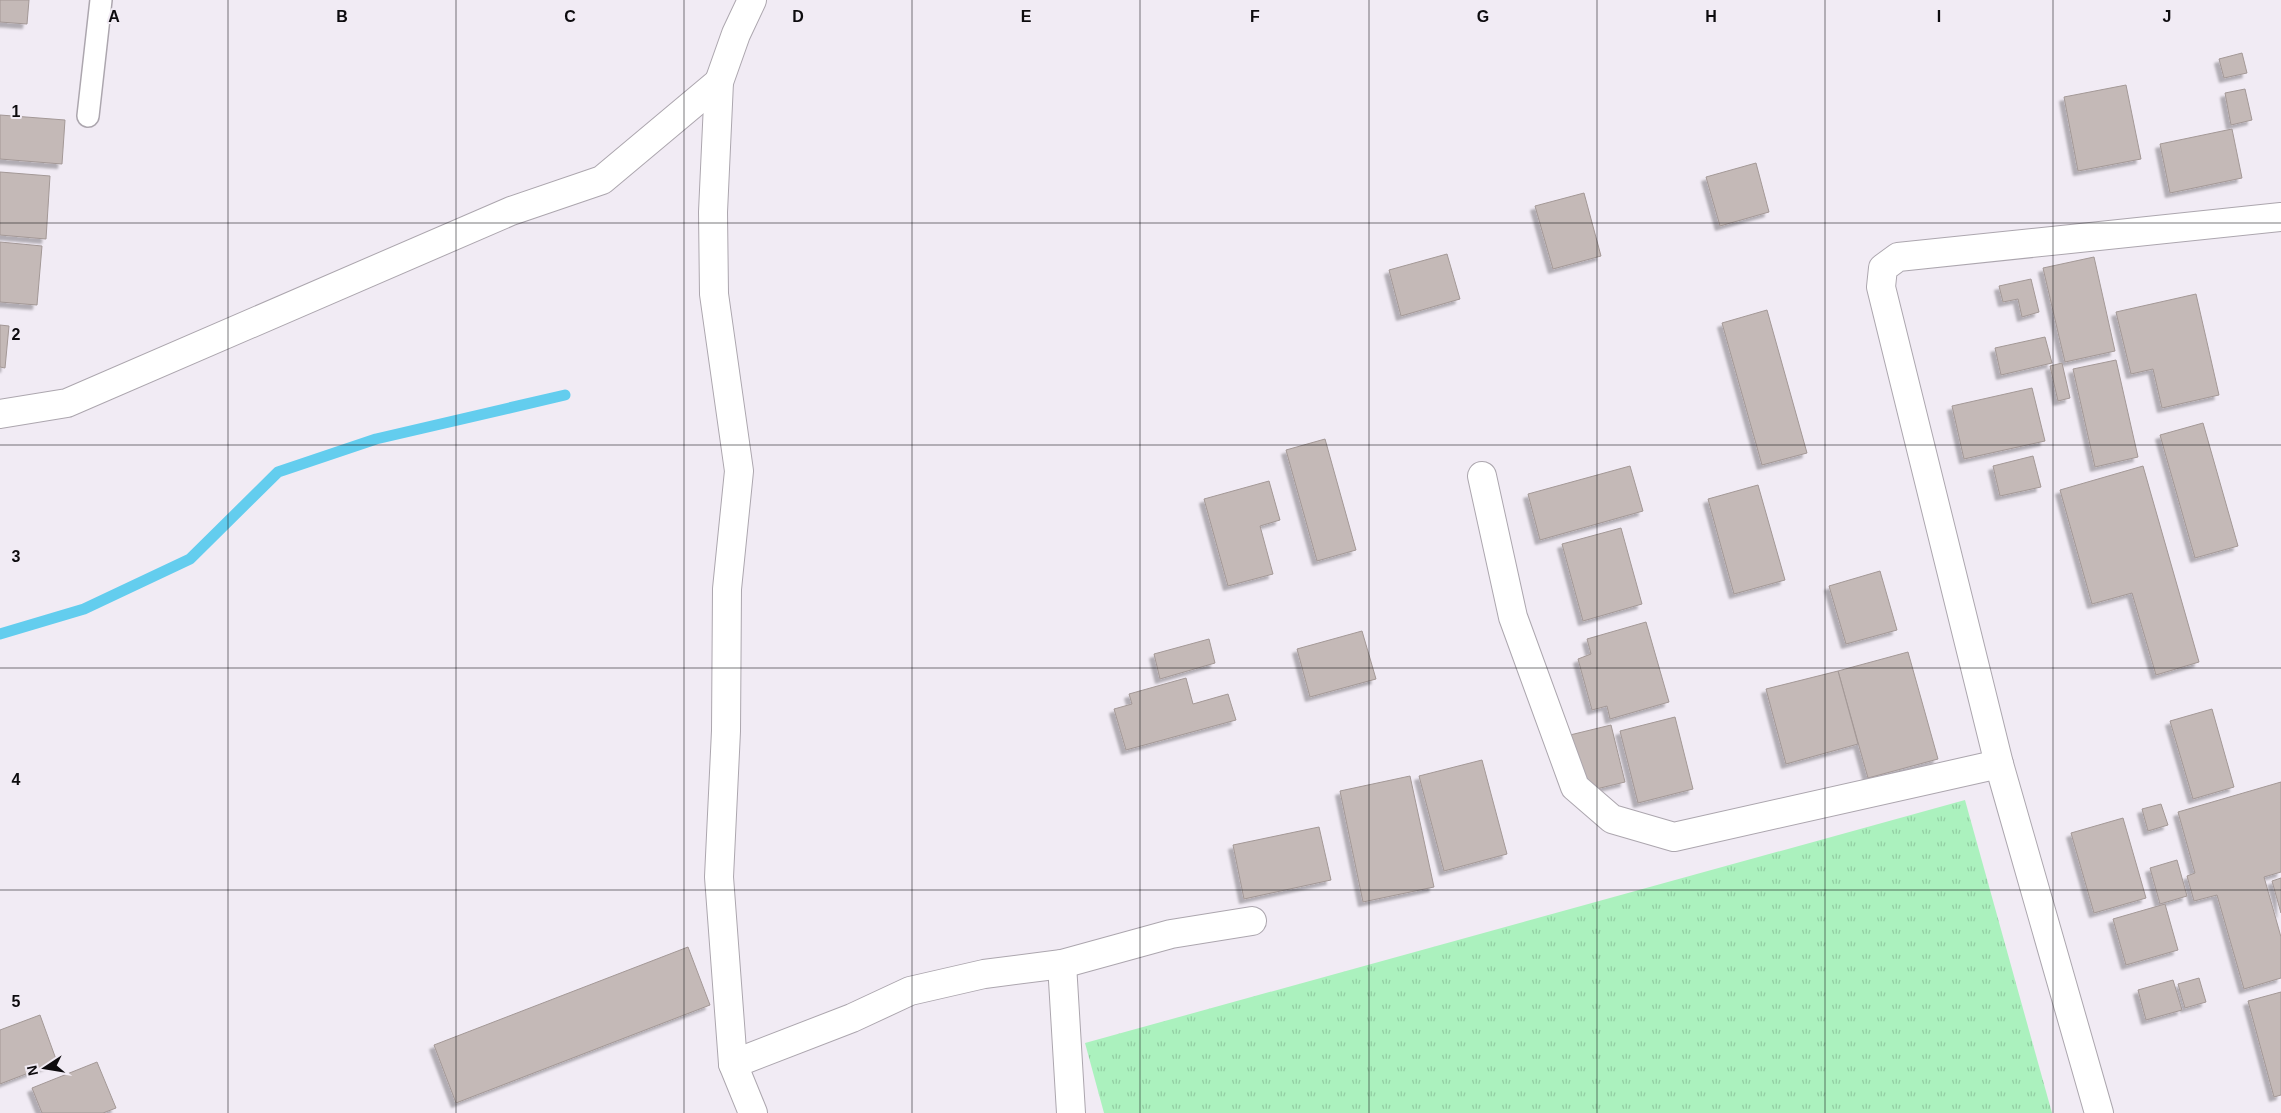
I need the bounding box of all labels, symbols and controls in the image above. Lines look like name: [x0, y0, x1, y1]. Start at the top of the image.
text: A: [108, 8, 120, 25]
text: B: [336, 8, 348, 25]
text: C: [564, 8, 576, 25]
text: D: [792, 8, 804, 25]
text: E: [1021, 8, 1032, 25]
text: F: [1250, 8, 1260, 25]
text: G: [1477, 8, 1489, 25]
text: H: [1705, 8, 1717, 25]
text: I: [1937, 8, 1941, 25]
text: J: [2163, 8, 2171, 25]
text: 1: [12, 103, 21, 120]
text: 2: [12, 326, 21, 343]
text: 3: [12, 548, 21, 565]
text: 4: [12, 771, 21, 788]
text: 5: [12, 993, 21, 1010]
north arrow: [20, 1043, 70, 1093]
text: N: [23, 1064, 41, 1077]

